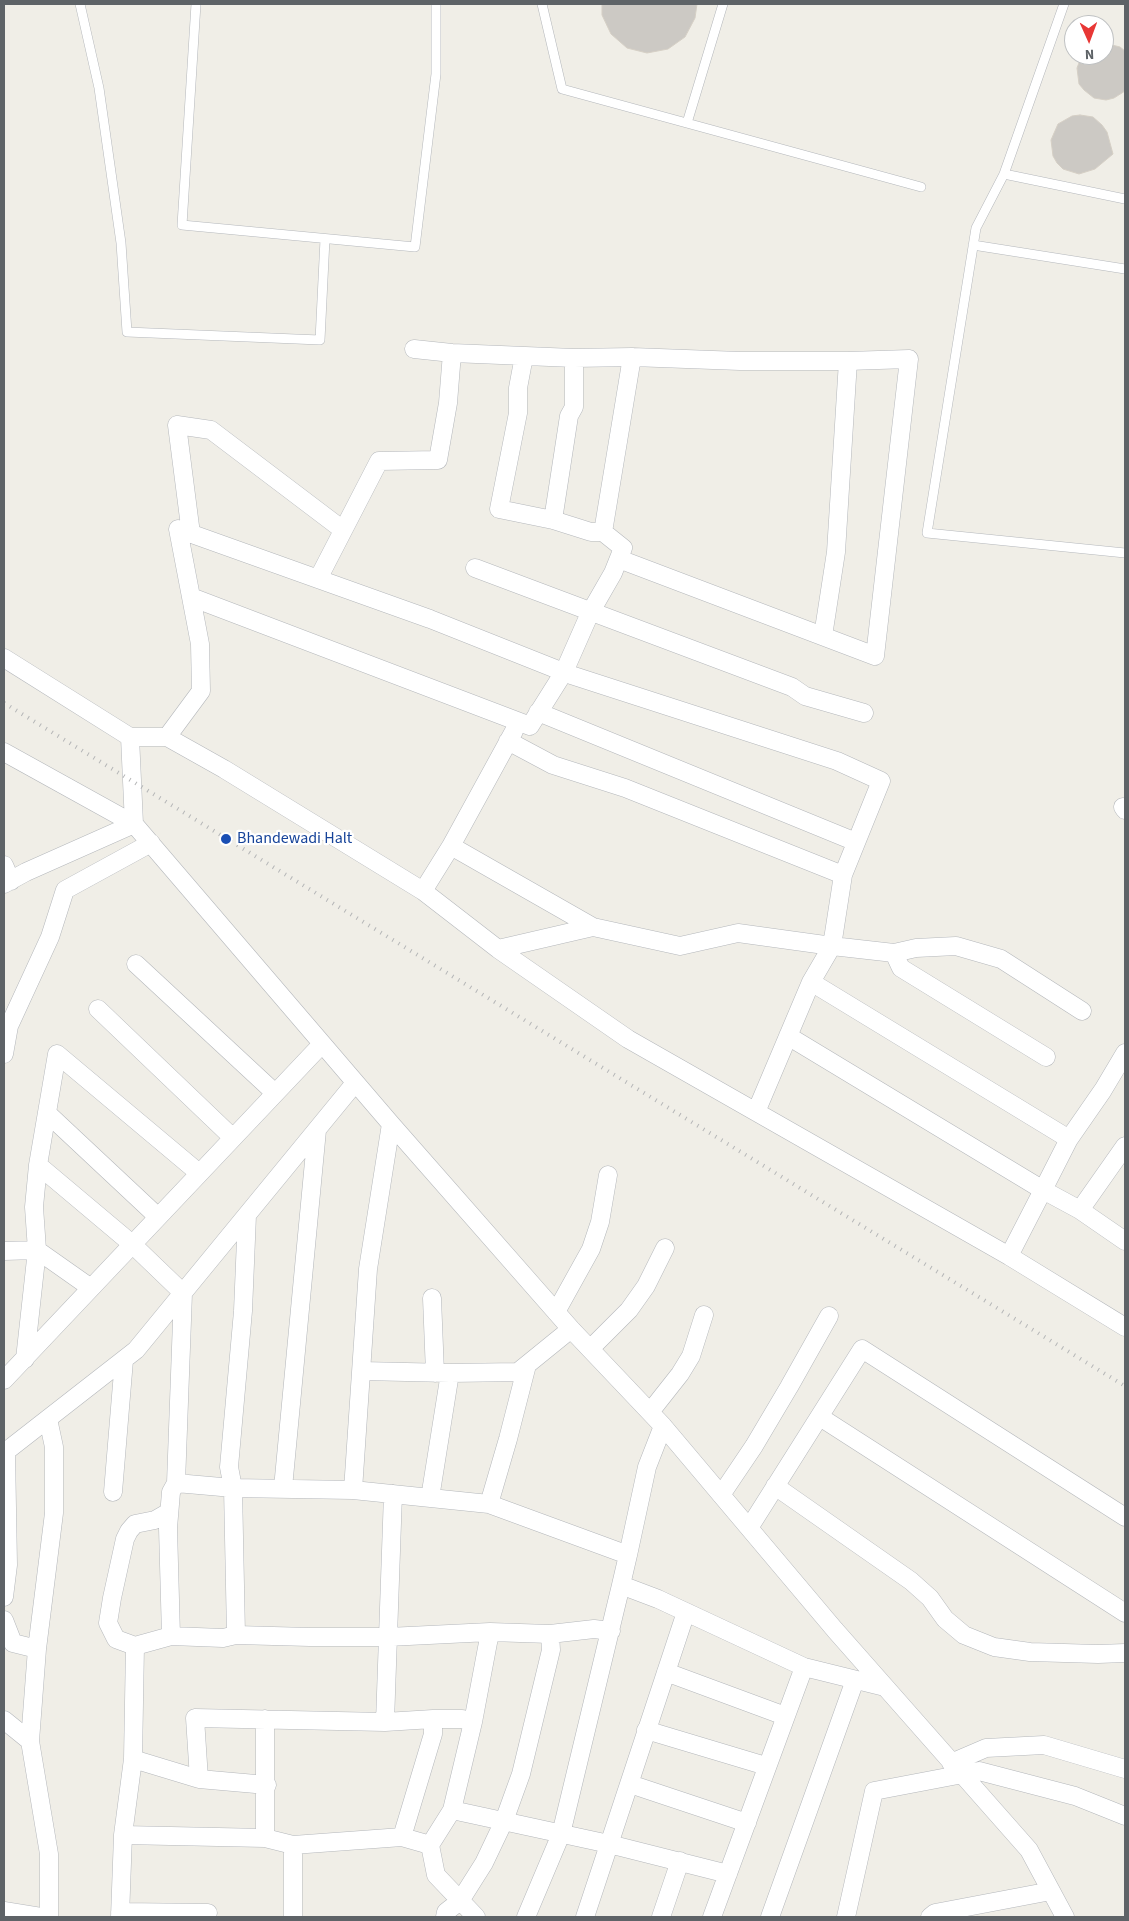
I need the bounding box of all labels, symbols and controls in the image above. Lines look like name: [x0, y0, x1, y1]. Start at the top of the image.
north arrow: [1064, 15, 1114, 65]
text: N: [1084, 44, 1094, 64]
place label: Bhandewadi Halt: [237, 829, 352, 849]
marker: Bhandewadi Halt: [219, 832, 233, 846]

